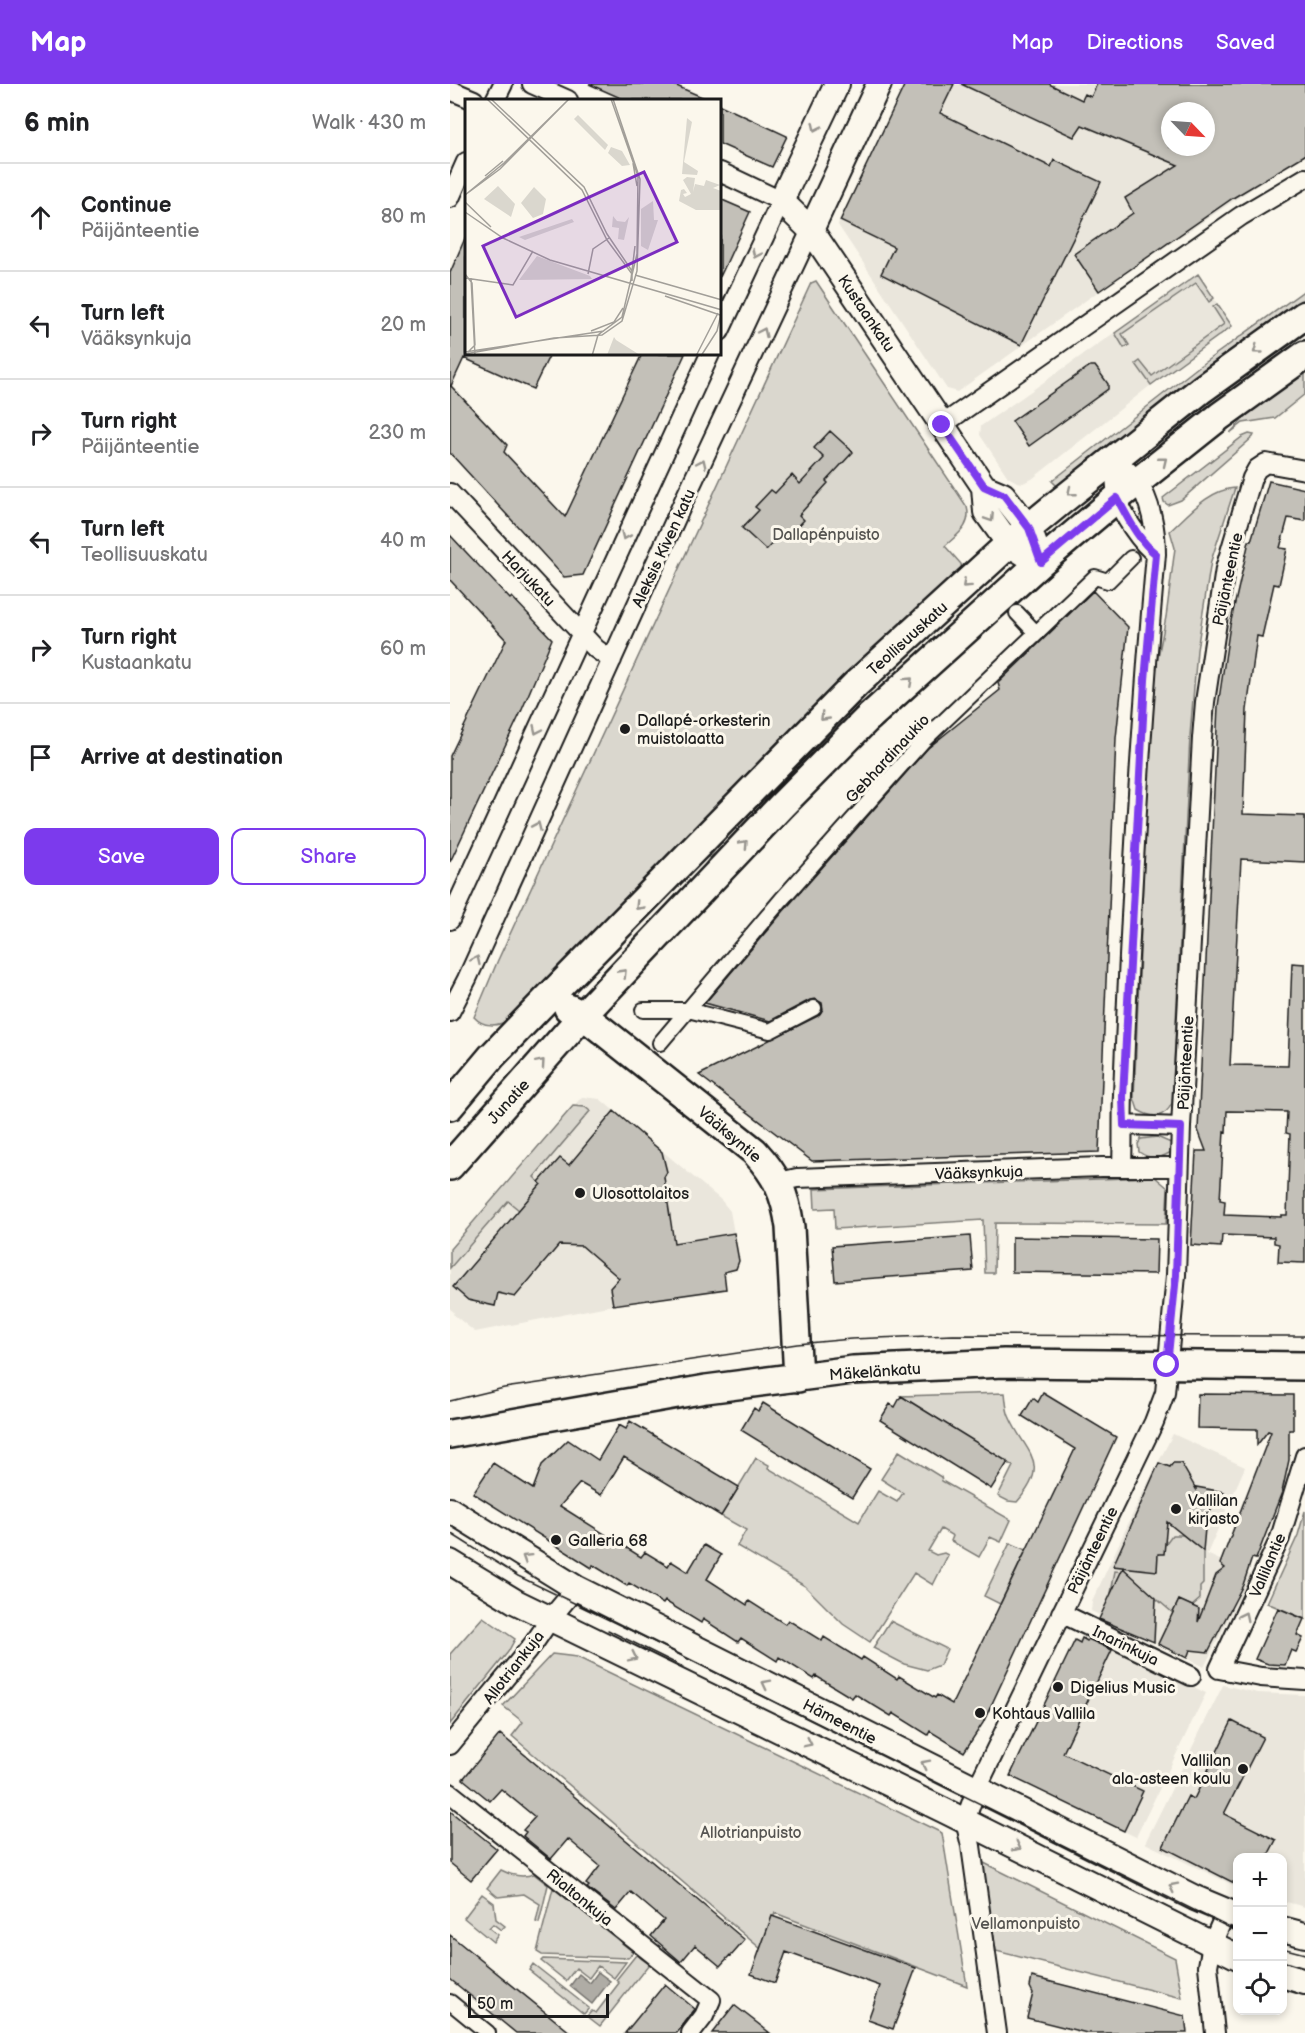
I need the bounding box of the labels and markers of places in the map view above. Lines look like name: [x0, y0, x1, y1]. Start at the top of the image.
place label: Dallapé-orkesterin muistolaatta: [637, 712, 771, 749]
marker: Dallapé-orkesterin muistolaatta: [618, 722, 632, 736]
place label: Ulosottolaitos: [592, 1185, 689, 1204]
marker: Ulosottolaitos: [573, 1186, 587, 1200]
place label: Vallilan kirjasto: [1188, 1492, 1240, 1529]
marker: Vallilan kirjasto: [1169, 1502, 1183, 1516]
place label: Galleria 68: [568, 1532, 648, 1551]
marker: Galleria 68: [549, 1533, 563, 1547]
place label: Digelius Music: [1070, 1679, 1176, 1698]
marker: Digelius Music: [1051, 1680, 1065, 1694]
place label: Kohtaus Vallila: [992, 1705, 1095, 1724]
marker: Kohtaus Vallila: [973, 1706, 987, 1720]
place label: Vallilan ala-asteen koulu: [1112, 1752, 1231, 1789]
marker: Vallilan ala-asteen koulu: [1236, 1762, 1250, 1776]

